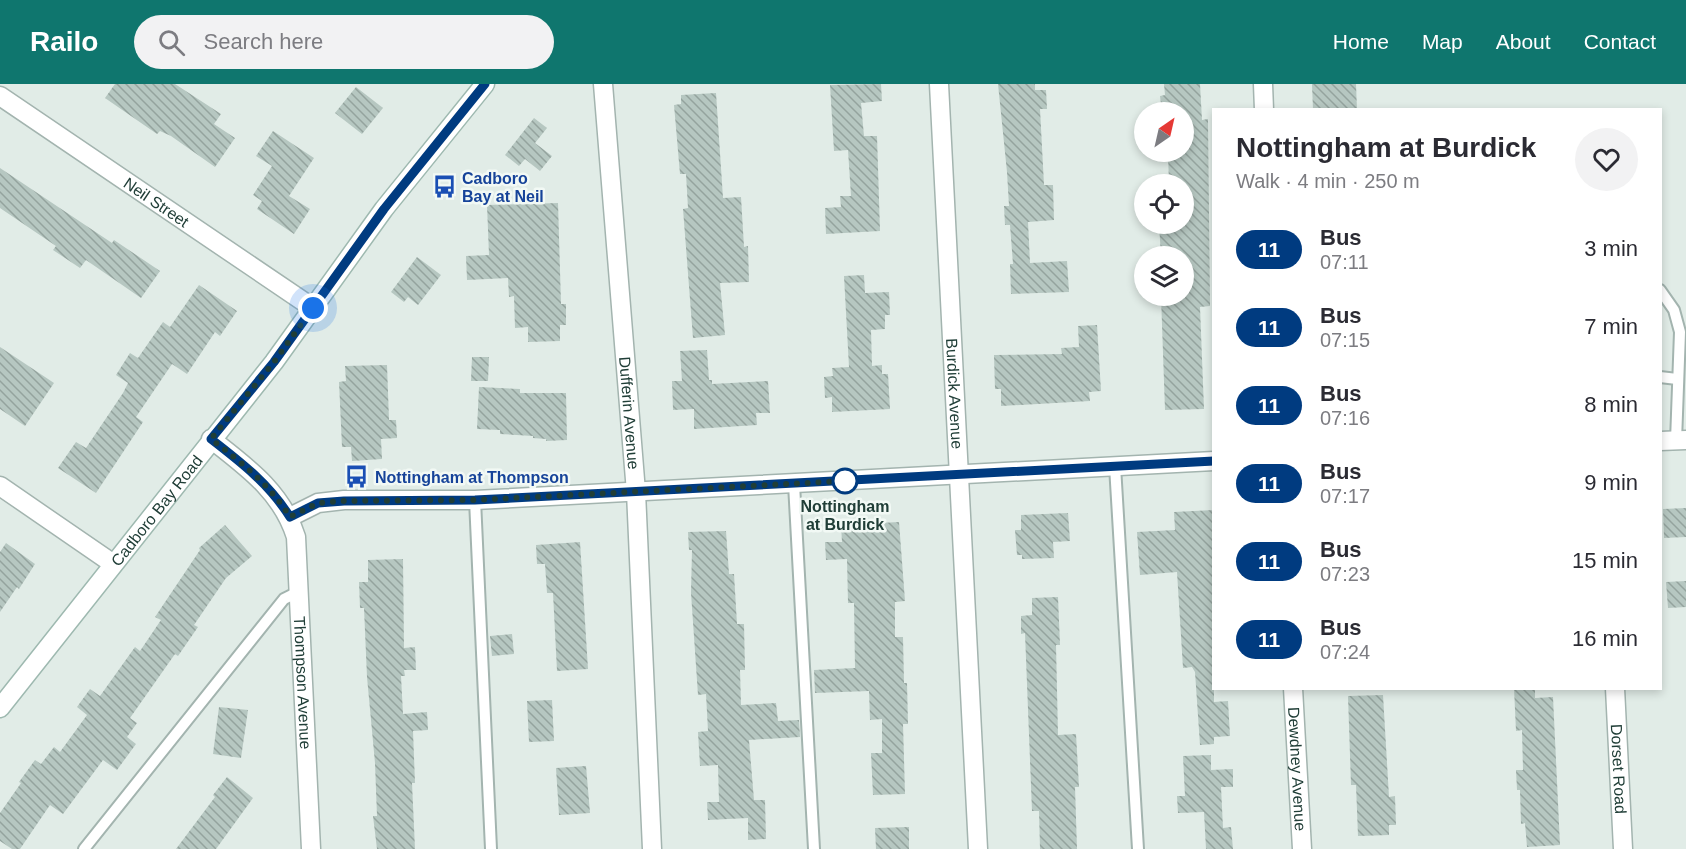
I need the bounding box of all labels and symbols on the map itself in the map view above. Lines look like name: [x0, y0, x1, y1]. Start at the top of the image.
north arrow: [1134, 102, 1194, 162]
place label: Cadboro Bay at Neil: [462, 170, 544, 205]
street label: Neil Street: [121, 174, 193, 230]
bus stop icon: Cadboro Bay at Neil: [431, 174, 457, 200]
your location: [298, 293, 328, 323]
street label: Burdick Avenue: [943, 338, 966, 450]
street label: Dufferin Avenue: [617, 356, 643, 470]
street label: Cadboro Bay Road: [108, 452, 205, 569]
bus stop icon: Nottingham at Thompson: [344, 464, 370, 490]
marker: Nottingham at Burdick: [832, 468, 858, 494]
place label: Nottingham at Thompson: [375, 469, 569, 486]
place label: Nottingham at Burdick: [801, 498, 889, 533]
street label: Thompson Avenue: [291, 616, 315, 750]
street label: Dewdney Avenue: [1286, 706, 1309, 832]
street label: Dorset Road: [1608, 724, 1630, 814]

